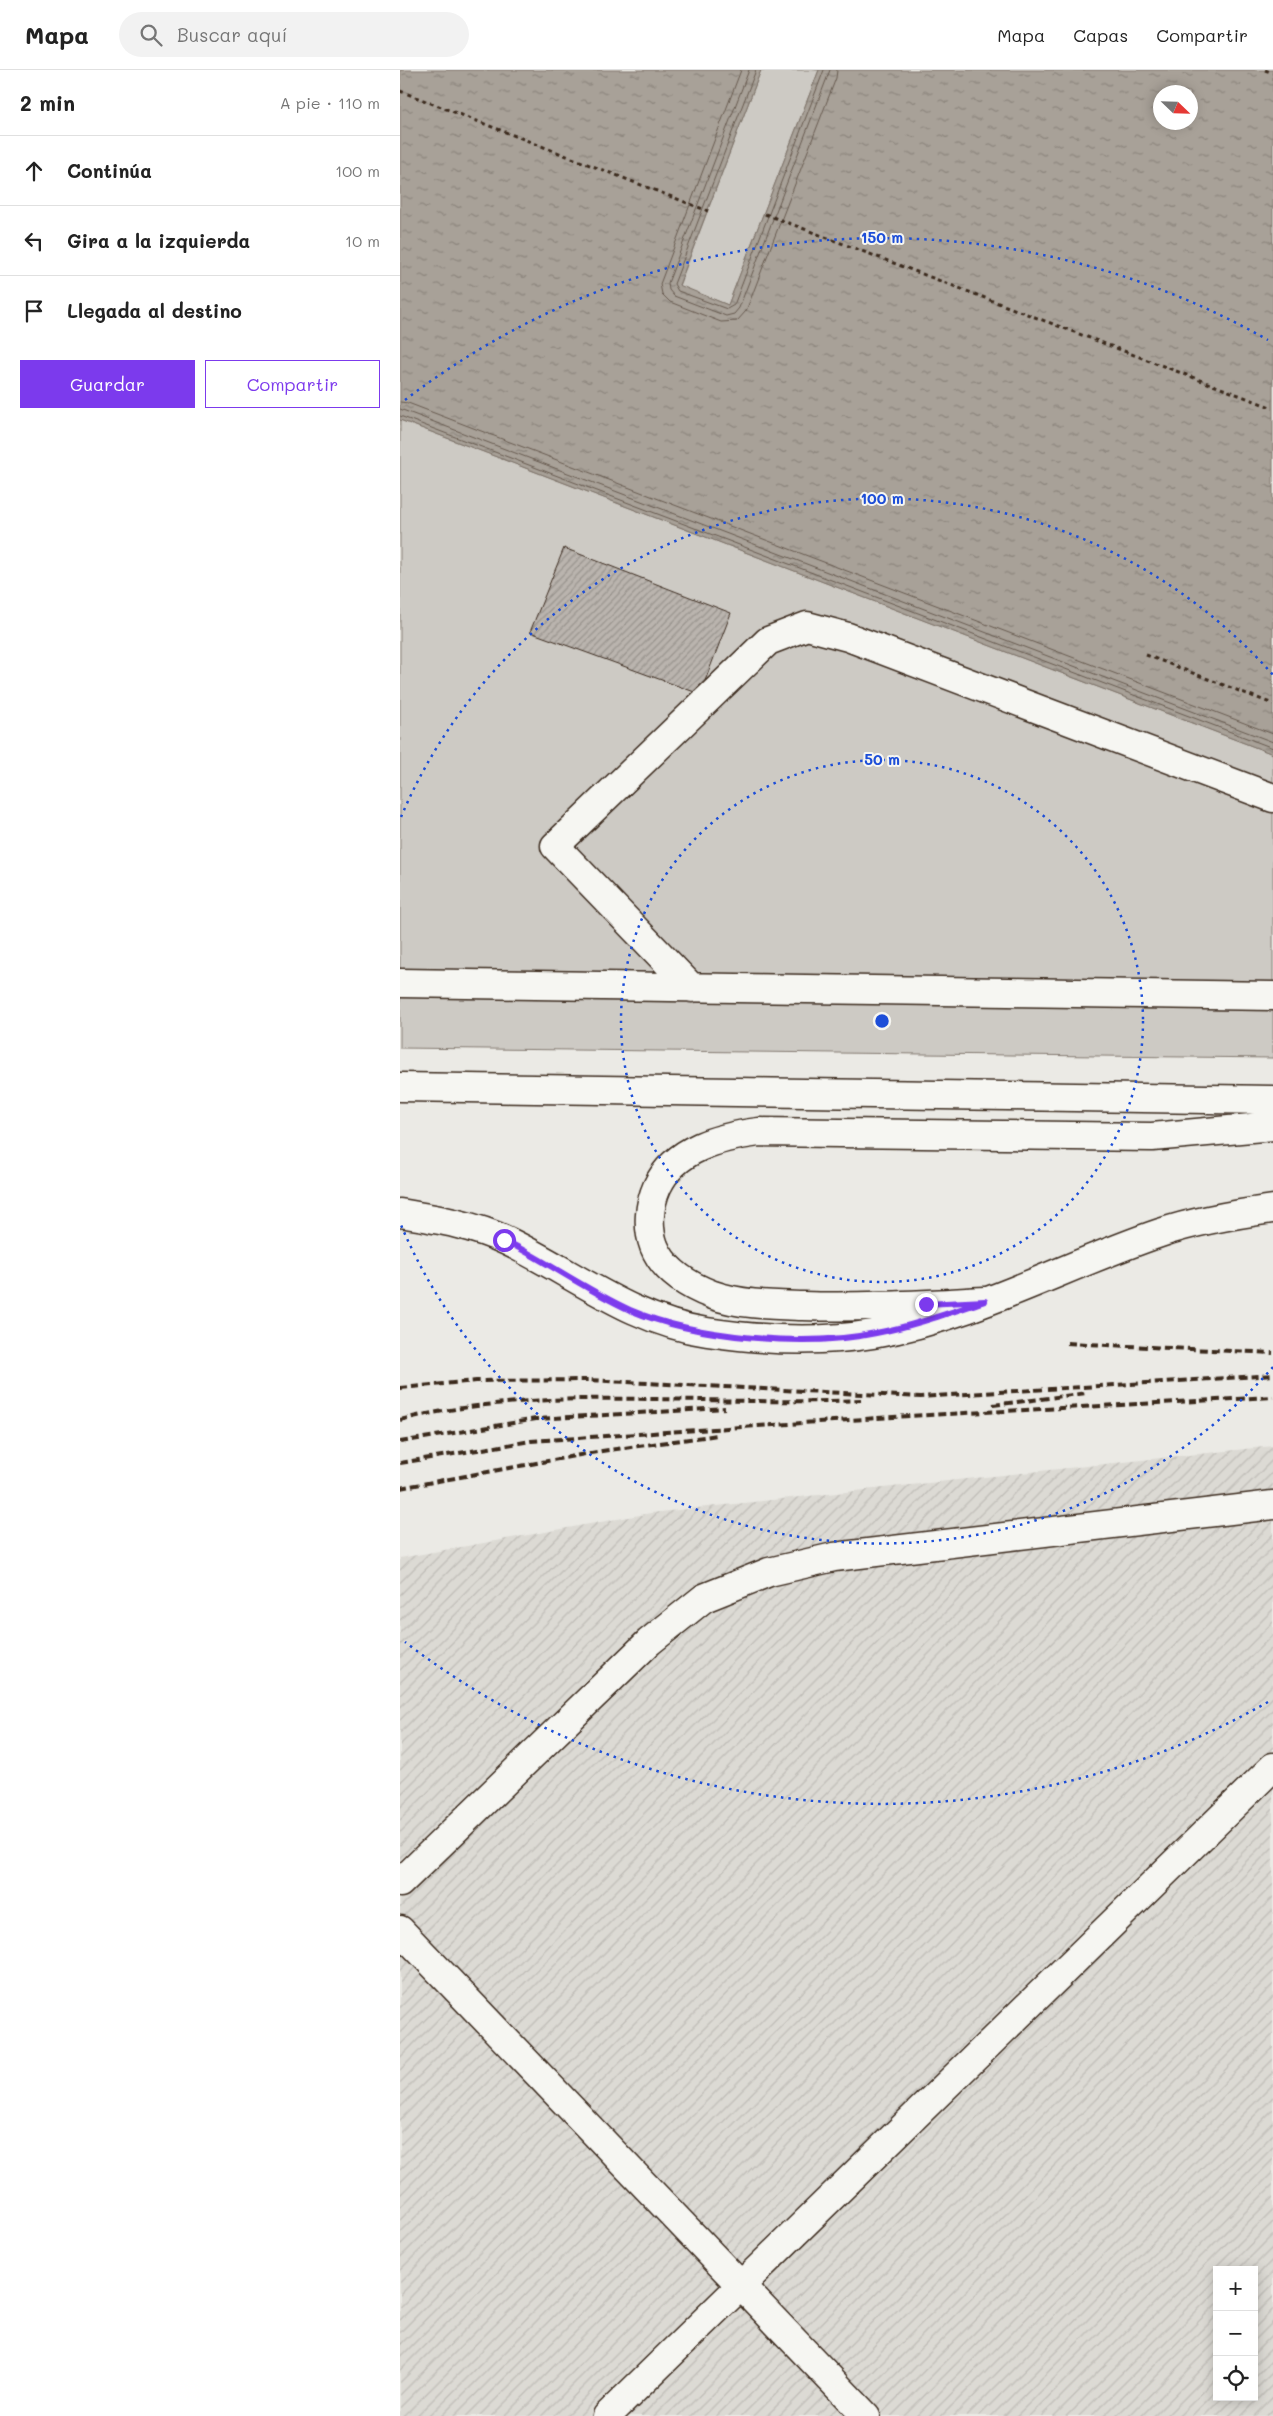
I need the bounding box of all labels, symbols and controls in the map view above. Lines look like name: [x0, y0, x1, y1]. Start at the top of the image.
search box: [119, 12, 469, 57]
text: Mapa: [25, 19, 89, 50]
icon: search: [137, 21, 165, 49]
text: Buscar aquí: [177, 22, 287, 47]
text: Mapa: [997, 23, 1045, 47]
text: Capas: [1073, 23, 1128, 47]
text: Compartir: [1156, 23, 1248, 47]
north arrow: [1153, 85, 1198, 130]
text: 2 min: [20, 89, 75, 116]
text: A pie · 110 m: [280, 92, 380, 113]
icon: ahead: [20, 157, 48, 185]
text: Continúa: [67, 158, 152, 183]
text: 100 m: [335, 160, 380, 181]
icon: left: [20, 227, 48, 255]
text: 150 m: [861, 227, 903, 247]
text: Gira a la izquierda: [67, 228, 250, 253]
text: 10 m: [345, 230, 380, 251]
icon: arrive: [20, 297, 48, 325]
text: Llegada al destino: [67, 298, 242, 323]
button: Guardar: [20, 360, 195, 408]
button: Compartir: [205, 360, 380, 408]
text: 100 m: [860, 488, 904, 508]
text: 50 m: [864, 749, 900, 769]
centre of rings: [873, 1012, 891, 1030]
route start: [493, 1229, 516, 1252]
route end: [915, 1293, 938, 1316]
map controls: [1213, 2266, 1258, 2401]
button: +: [1213, 2266, 1258, 2311]
button: −: [1213, 2311, 1258, 2356]
button: locate: [1213, 2356, 1258, 2401]

